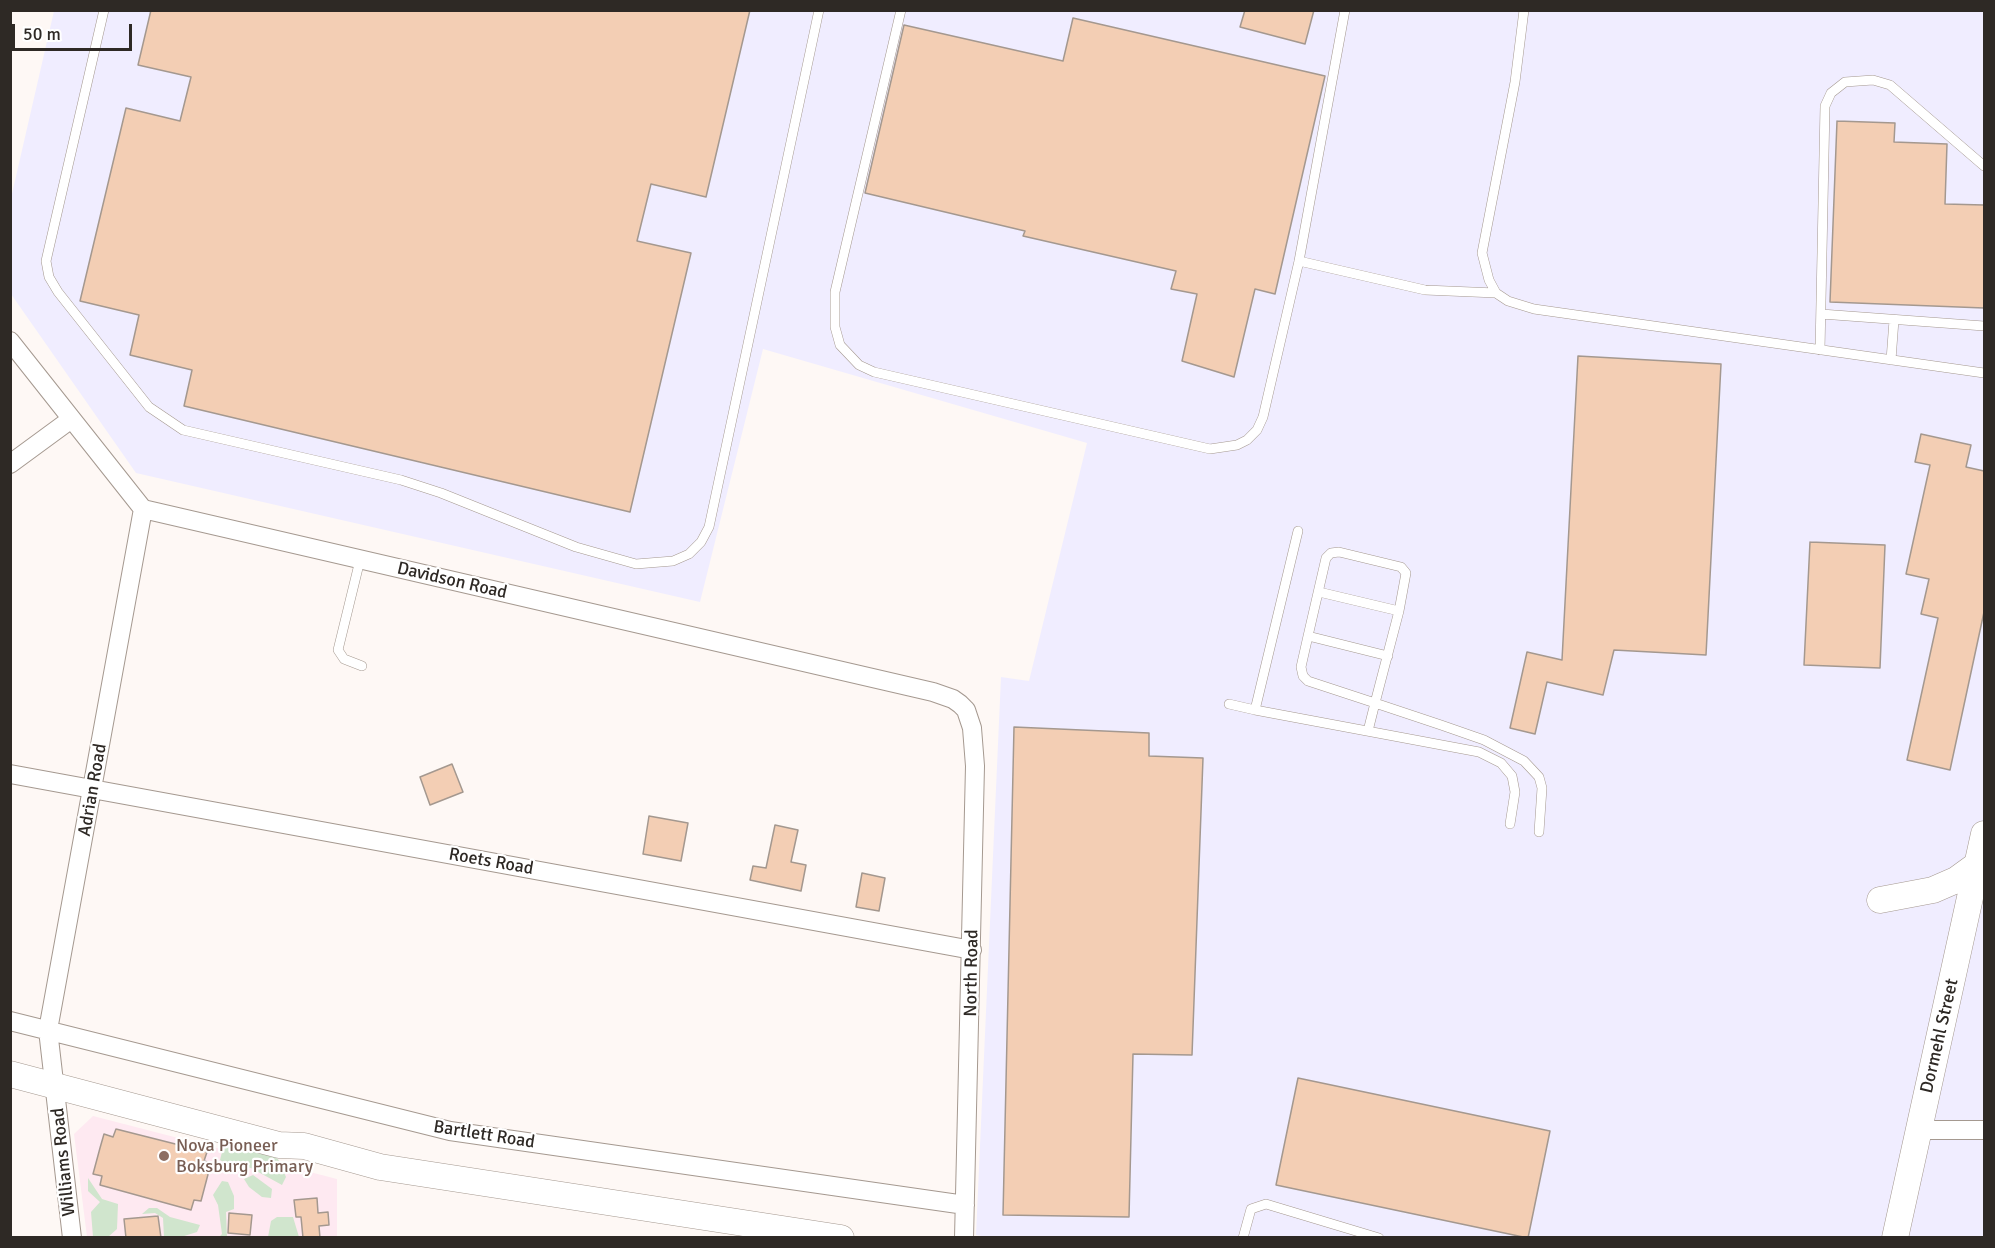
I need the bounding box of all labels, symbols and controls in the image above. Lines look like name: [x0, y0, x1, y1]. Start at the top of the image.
scale bar: [15, 12, 135, 50]
text: 50 m: [23, 23, 61, 45]
street label: Davidson Road: [395, 558, 509, 604]
street label: Adrian Road: [74, 742, 112, 838]
street label: Roets Road: [447, 844, 535, 880]
street label: North Road: [960, 929, 984, 1017]
street label: Dormehl Street: [1916, 977, 1964, 1095]
street label: Williams Road: [48, 1107, 80, 1217]
street label: Bartlett Road: [432, 1116, 536, 1154]
place label: Nova Pioneer Boksburg Primary: [176, 1135, 313, 1178]
marker: Nova Pioneer Boksburg Primary: [157, 1149, 171, 1163]

